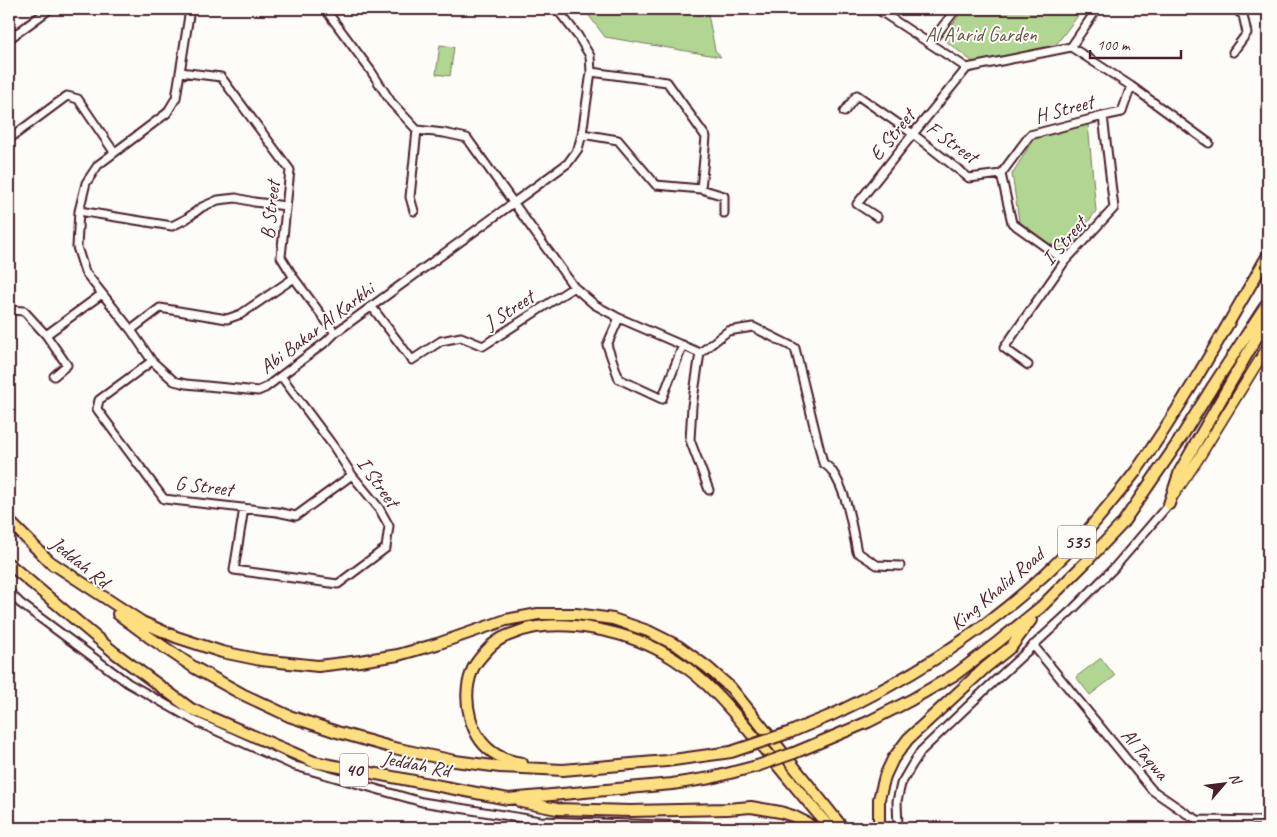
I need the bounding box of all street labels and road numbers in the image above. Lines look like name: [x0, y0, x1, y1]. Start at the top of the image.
street label: H Street: [1032, 88, 1099, 129]
street label: E Street: [864, 102, 922, 166]
street label: F Street: [921, 115, 985, 171]
street label: B Street: [255, 176, 286, 240]
street label: I Street: [1036, 209, 1094, 270]
street label: Abi Bakar Al Karkhi: [255, 275, 381, 379]
street label: J Street: [479, 283, 541, 336]
street label: I Street: [351, 452, 407, 515]
street label: G Street: [174, 470, 238, 502]
road number: 535: [1058, 526, 1096, 558]
street label: Jeddah Rd: [45, 530, 117, 595]
street label: King Khalid Road: [945, 540, 1052, 636]
street label: Al Taqwa: [1116, 723, 1175, 786]
street label: Jeddah Rd: [379, 745, 455, 783]
road number: 40: [340, 754, 368, 786]

